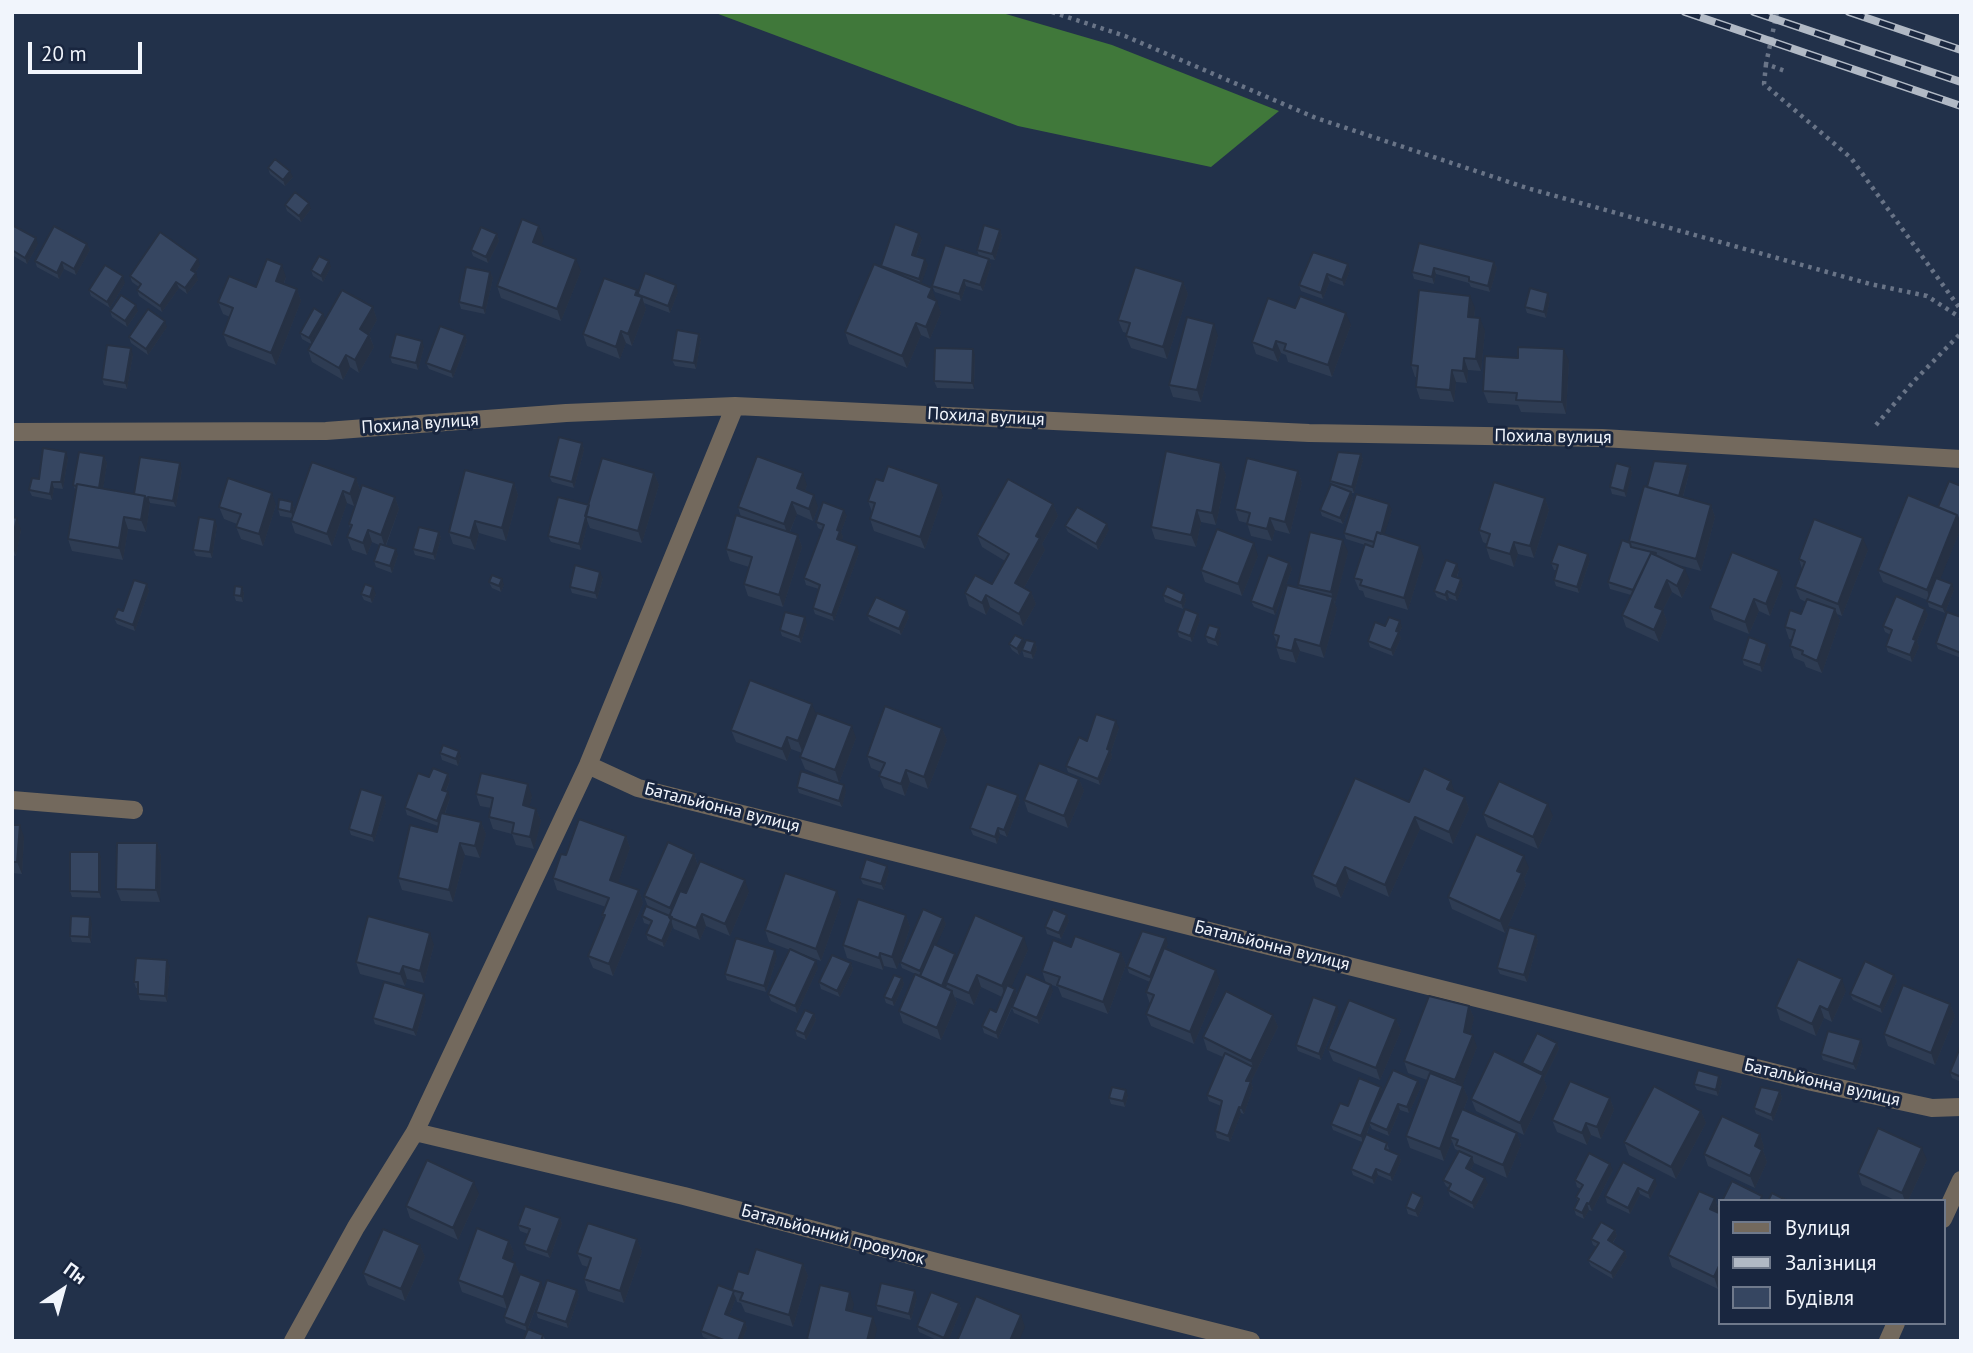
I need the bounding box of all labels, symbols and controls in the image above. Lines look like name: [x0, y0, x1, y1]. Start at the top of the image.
scale bar: [32, 28, 145, 72]
text: 20 m: [41, 40, 87, 67]
street label: Похила вулиця: [927, 403, 1045, 431]
street label: Похила вулиця: [361, 409, 479, 439]
street label: Похила вулиця: [1494, 425, 1612, 449]
street label: Батальйонна вулиця: [642, 778, 802, 838]
street label: Батальйонна вулиця: [1192, 916, 1352, 976]
street label: Батальйонна вулиця: [1742, 1055, 1902, 1111]
legend: [1717, 1199, 1945, 1325]
street label: Батальйонний провулок: [739, 1200, 927, 1270]
text: Вулиця: [1785, 1214, 1850, 1241]
text: Залізниця: [1785, 1249, 1877, 1276]
north arrow: [28, 1255, 98, 1325]
text: Пн: [59, 1257, 91, 1289]
text: Будівля: [1785, 1284, 1854, 1311]

